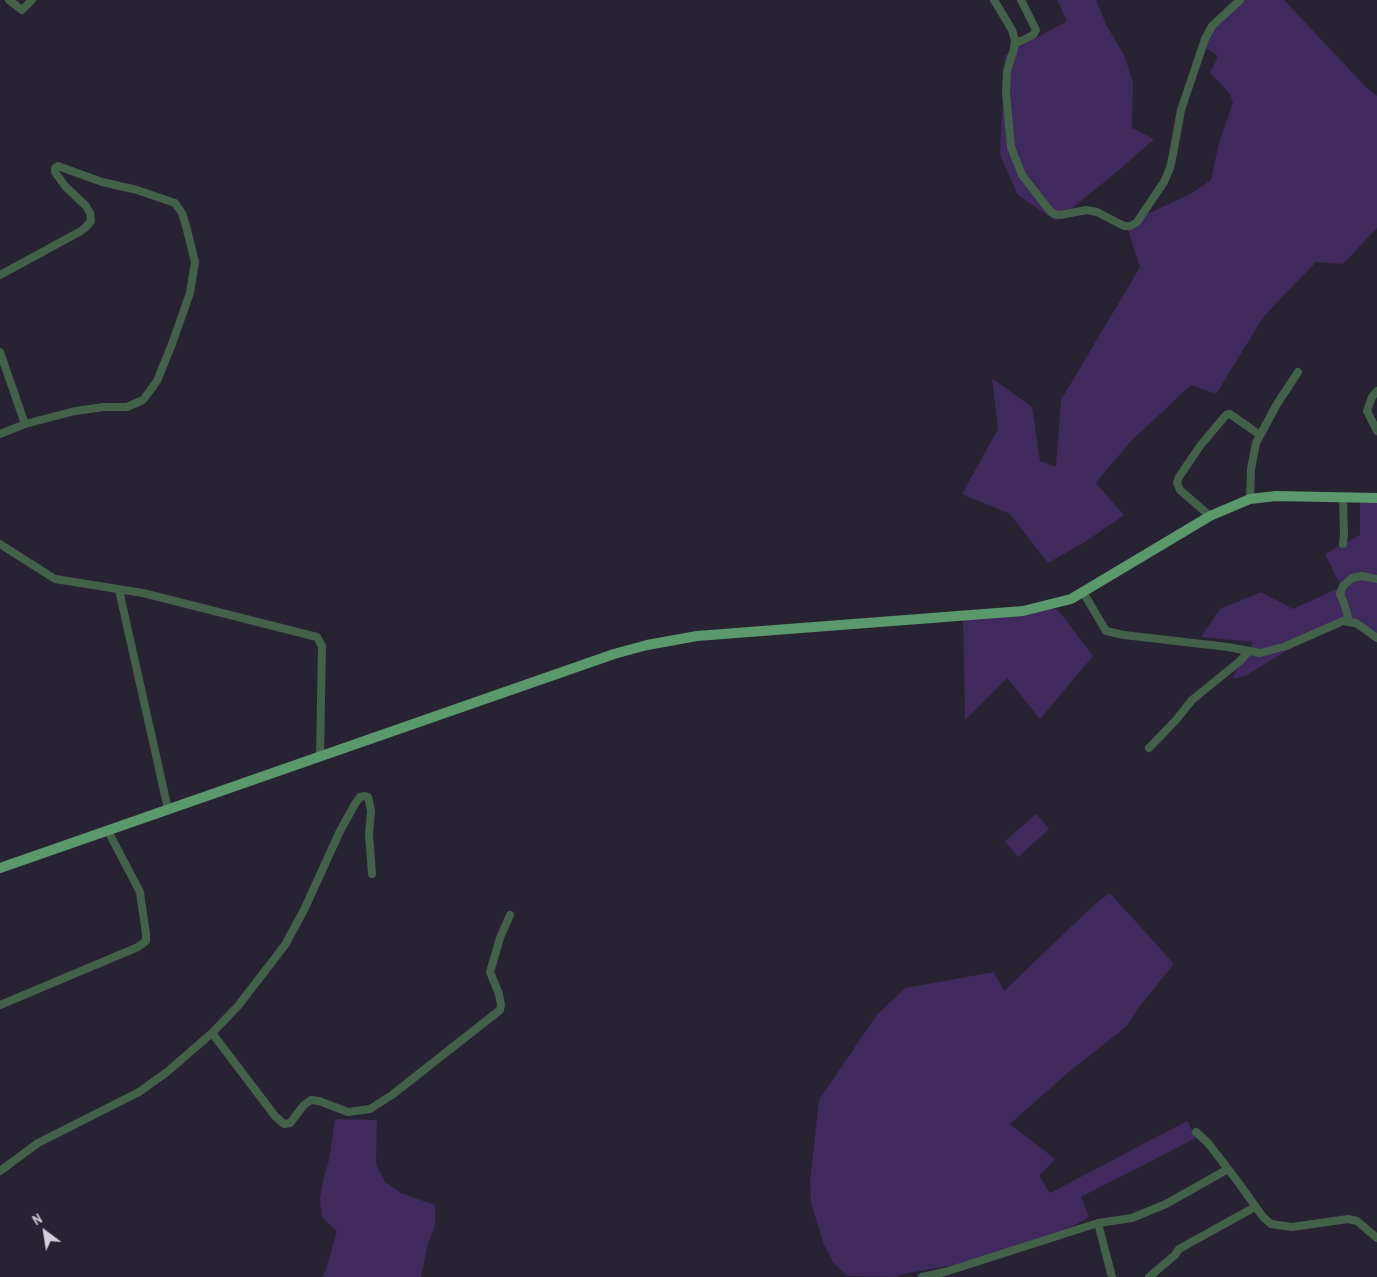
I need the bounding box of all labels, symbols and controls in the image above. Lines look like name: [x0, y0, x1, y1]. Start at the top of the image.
north arrow: [20, 1207, 70, 1257]
text: N: [29, 1209, 45, 1229]

